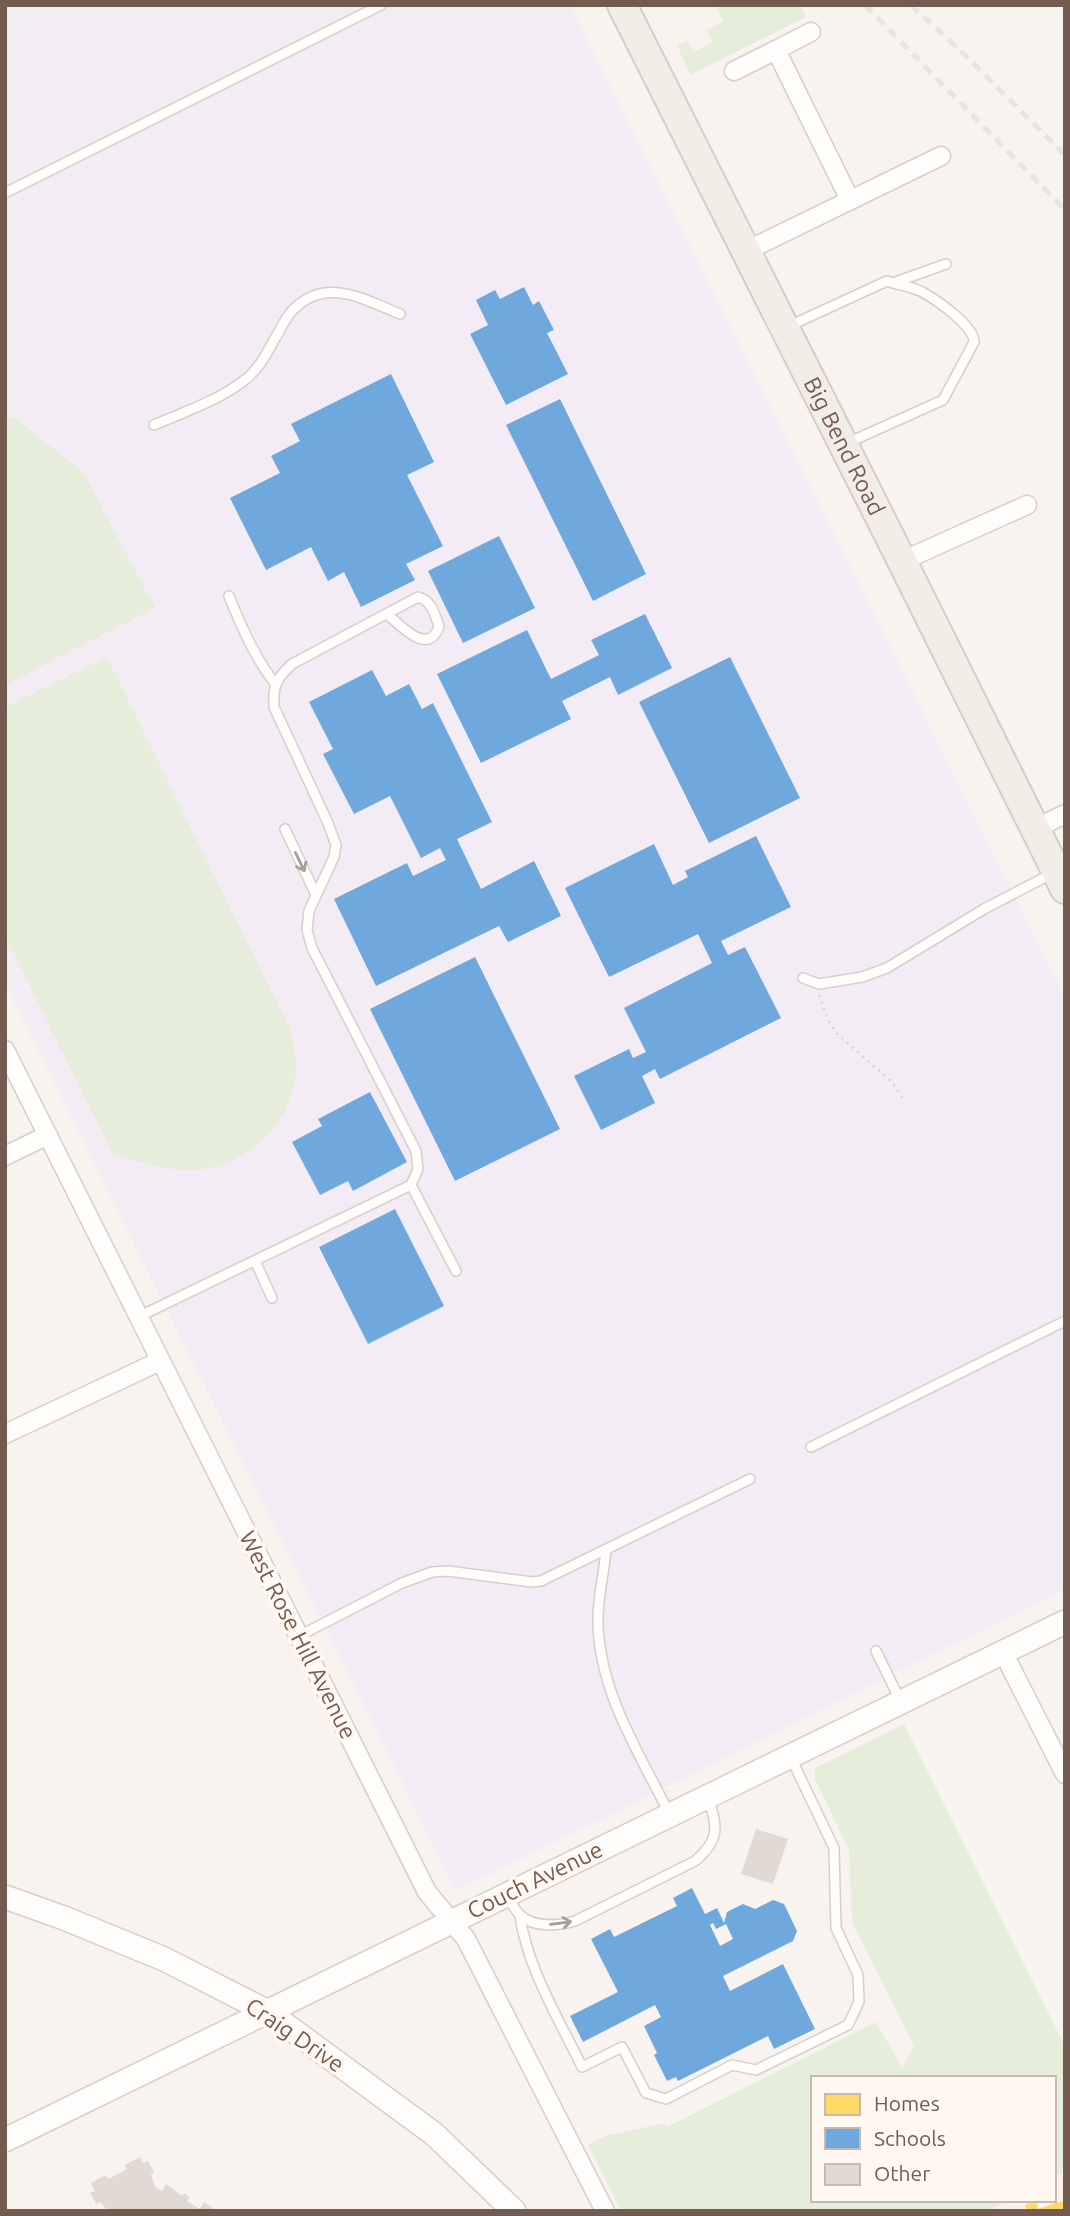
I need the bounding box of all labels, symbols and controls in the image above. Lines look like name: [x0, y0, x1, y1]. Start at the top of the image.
street label: Big Bend Road: [800, 373, 890, 519]
one-way arrow: [294, 851, 308, 872]
street label: West Rose Hill Avenue: [235, 1527, 362, 1743]
street label: Couch Avenue: [463, 1836, 606, 1923]
one-way arrow: [549, 1916, 572, 1929]
street label: Craig Drive: [241, 1993, 349, 2077]
legend: [811, 2076, 1056, 2202]
text: Homes: [874, 2091, 940, 2115]
text: Schools: [874, 2126, 946, 2150]
text: Other: [874, 2161, 930, 2185]

